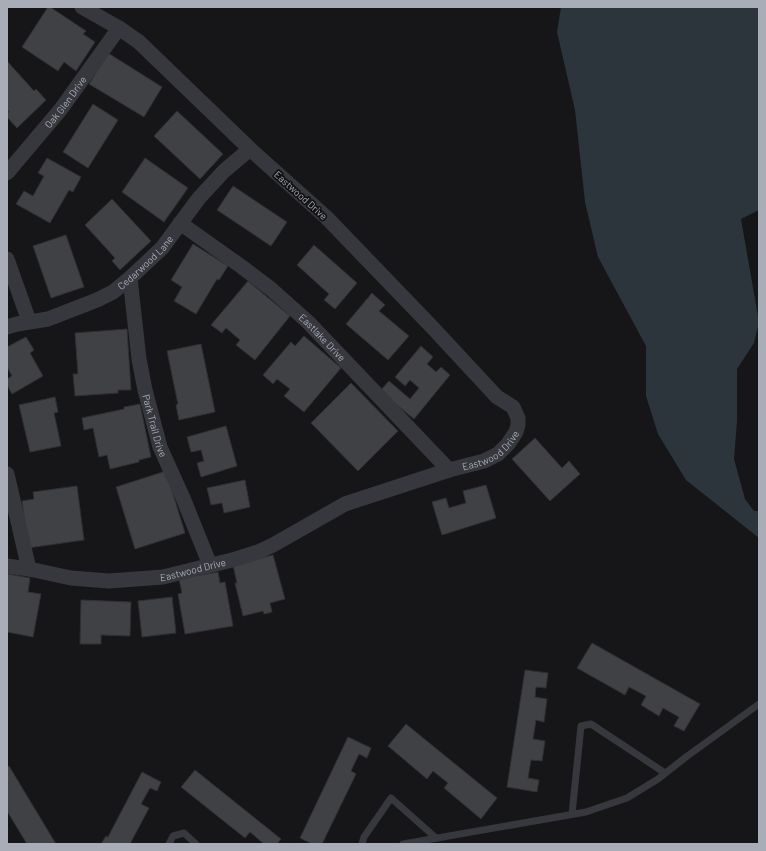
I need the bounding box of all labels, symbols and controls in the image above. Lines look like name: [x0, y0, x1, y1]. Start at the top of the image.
street label: Oak Glen Drive: [42, 74, 89, 130]
street label: Eastwood Drive: [272, 168, 330, 222]
street label: Cedarwood Lane: [115, 233, 175, 292]
street label: Eastlake Drive: [297, 311, 348, 364]
street label: Park Trail Drive: [140, 393, 170, 459]
street label: Eastwood Drive: [461, 428, 521, 472]
street label: Eastwood Drive: [159, 556, 227, 583]

